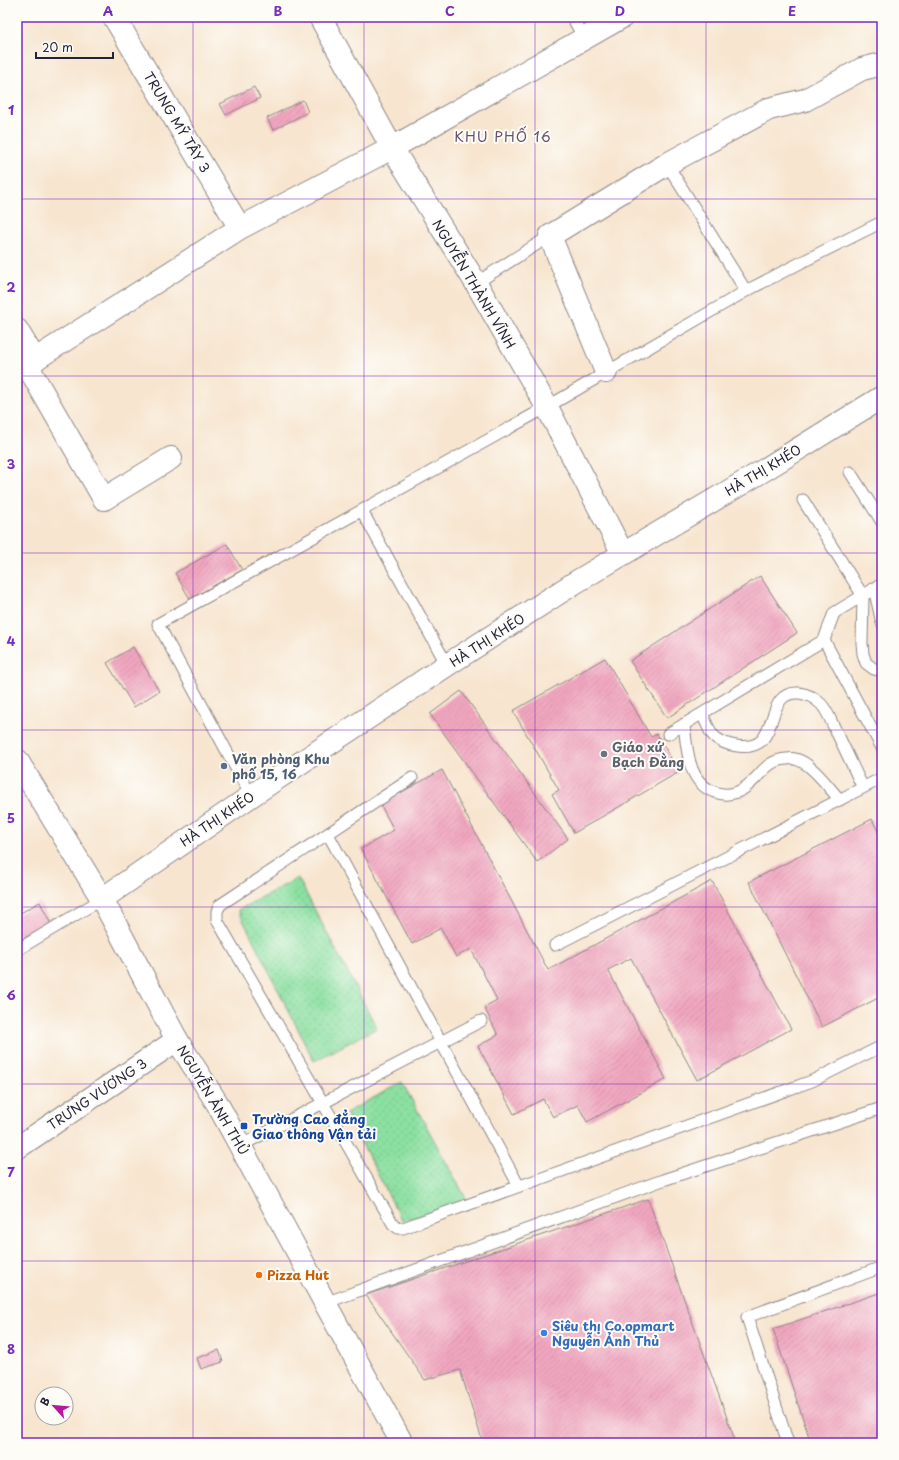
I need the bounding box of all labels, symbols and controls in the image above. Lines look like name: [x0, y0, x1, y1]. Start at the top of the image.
text: A: [103, 1, 113, 20]
text: B: [274, 1, 283, 20]
text: C: [445, 1, 455, 20]
text: D: [615, 1, 625, 20]
text: E: [788, 1, 796, 20]
scale bar: [36, 34, 113, 60]
text: 20 m: [42, 38, 73, 56]
street label: TRUNG MỸ TÂY 3: [140, 68, 215, 176]
text: 1: [8, 100, 14, 119]
district label: KHU PHỐ 16: [454, 126, 552, 147]
street label: NGUYỄN THÀNH VĨNH: [428, 215, 522, 352]
text: 2: [6, 277, 16, 296]
street label: HÀ THỊ KHÉO: [721, 439, 804, 500]
text: 3: [7, 454, 16, 473]
street label: HÀ THỊ KHÉO: [446, 608, 528, 671]
text: 4: [7, 631, 16, 650]
place label: Giáo xứ Bạch Đằng: [612, 737, 684, 771]
place label: Văn phòng Khu phố 15, 16: [232, 749, 330, 783]
marker: Giáo xứ Bạch Đằng: [599, 749, 609, 759]
marker: Văn phòng Khu phố 15, 16: [219, 761, 229, 771]
street label: HÀ THỊ KHÉO: [176, 787, 258, 850]
text: 5: [7, 808, 15, 827]
text: 6: [6, 985, 16, 1004]
street label: NGUYỄN ẢNH THỦ: [173, 1041, 255, 1158]
street label: TRƯNG VƯƠNG 3: [43, 1053, 150, 1134]
place label: Trường Cao đẳng Giao thông Vận tải: [252, 1109, 376, 1143]
marker: Trường Cao đẳng Giao thông Vận tải: [239, 1121, 249, 1131]
text: 7: [7, 1162, 15, 1181]
place label: Pizza Hut: [267, 1265, 329, 1284]
marker: Pizza Hut: [254, 1270, 264, 1280]
place label: Siêu thị Co.opmart Nguyễn Ảnh Thủ: [552, 1316, 675, 1350]
marker: Siêu thị Co.opmart Nguyễn Ảnh Thủ: [539, 1328, 549, 1338]
text: 8: [7, 1339, 15, 1358]
north arrow: [34, 1386, 74, 1426]
text: B: [35, 1394, 54, 1408]

